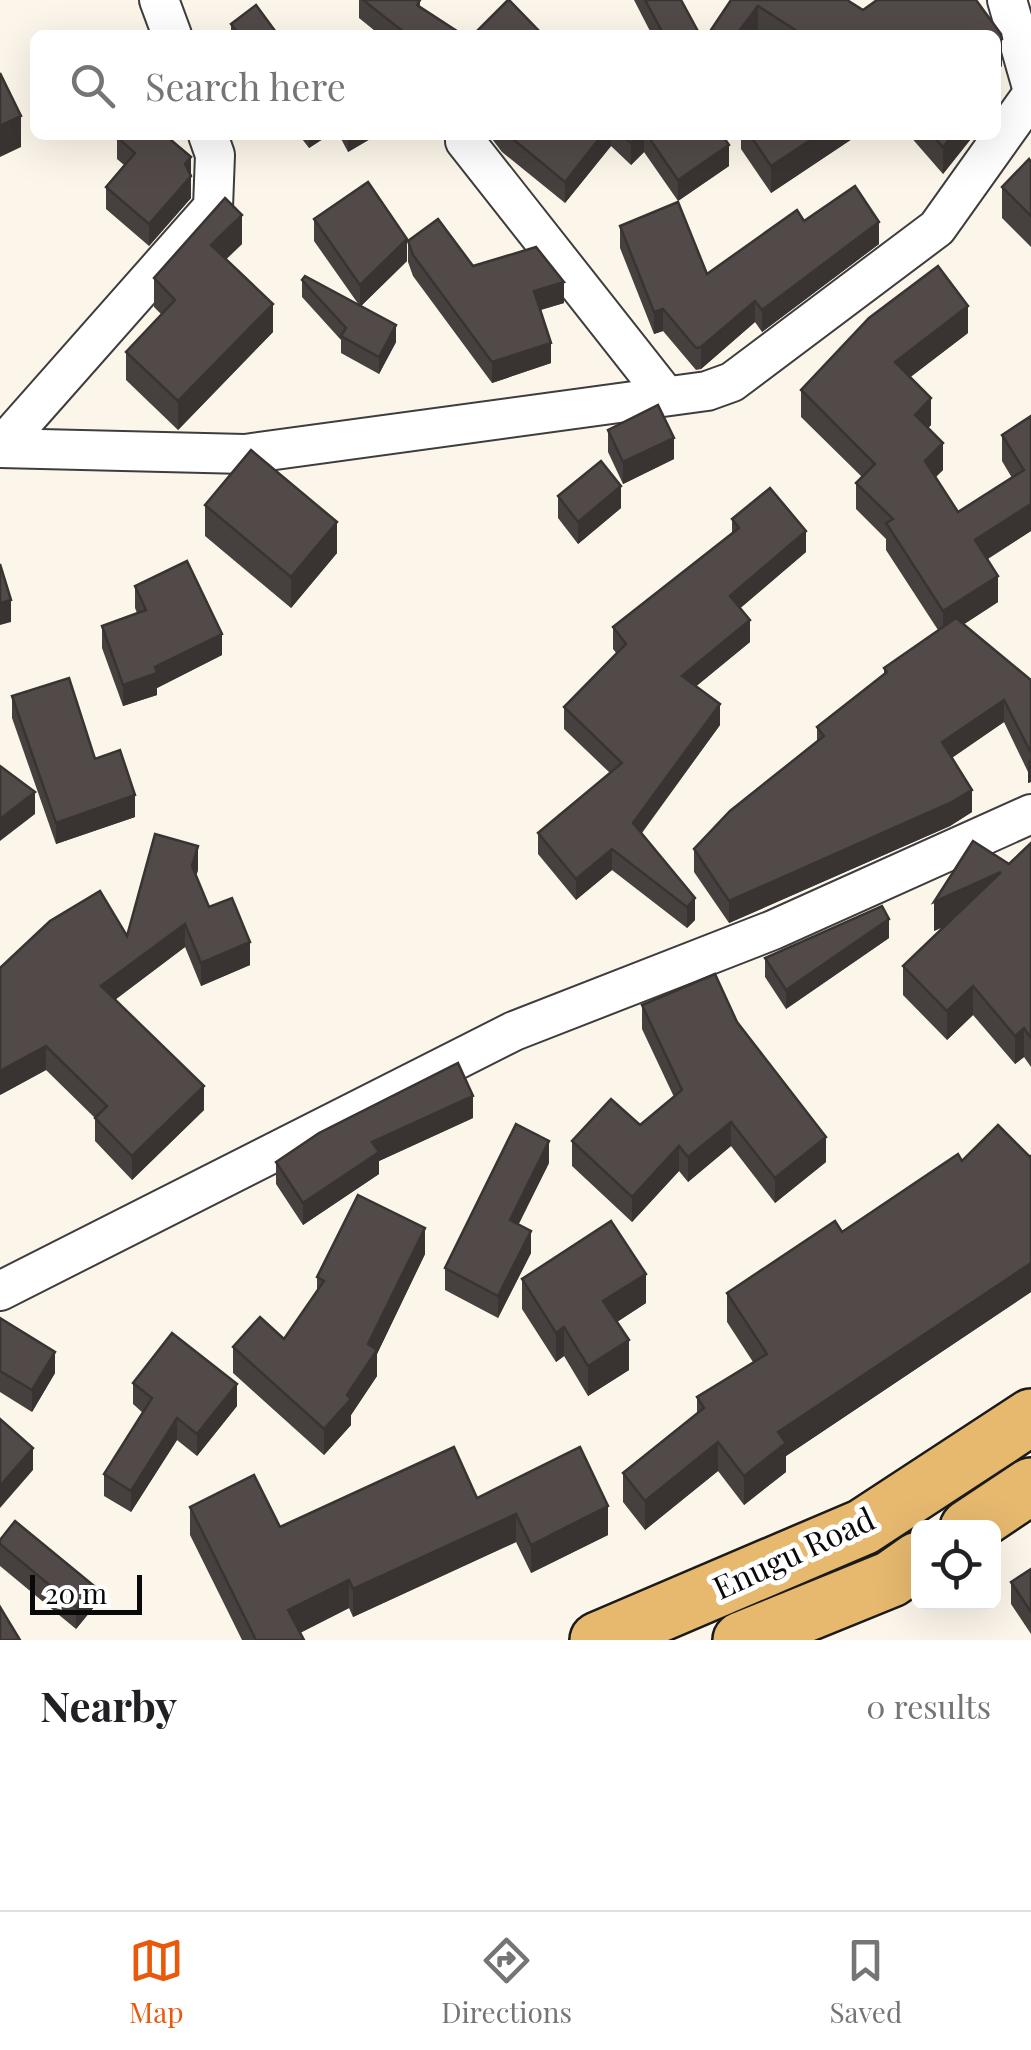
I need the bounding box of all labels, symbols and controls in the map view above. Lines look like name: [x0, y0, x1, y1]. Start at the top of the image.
search box: [30, 30, 1001, 140]
icon: search: [65, 58, 120, 113]
text: Search here: [145, 60, 346, 111]
street label: Enugu Road: [705, 1496, 881, 1608]
map controls: [911, 1520, 1001, 1610]
button: locate: [911, 1520, 1001, 1610]
scale bar: [30, 1570, 142, 1614]
text: 20 m: [45, 1574, 107, 1611]
text: Nearby: [40, 1677, 177, 1733]
text: 0 results: [866, 1684, 991, 1727]
tab: Map: [129, 1933, 184, 2030]
tab: Directions: [441, 1933, 572, 2030]
tab: Saved: [829, 1933, 902, 2030]

